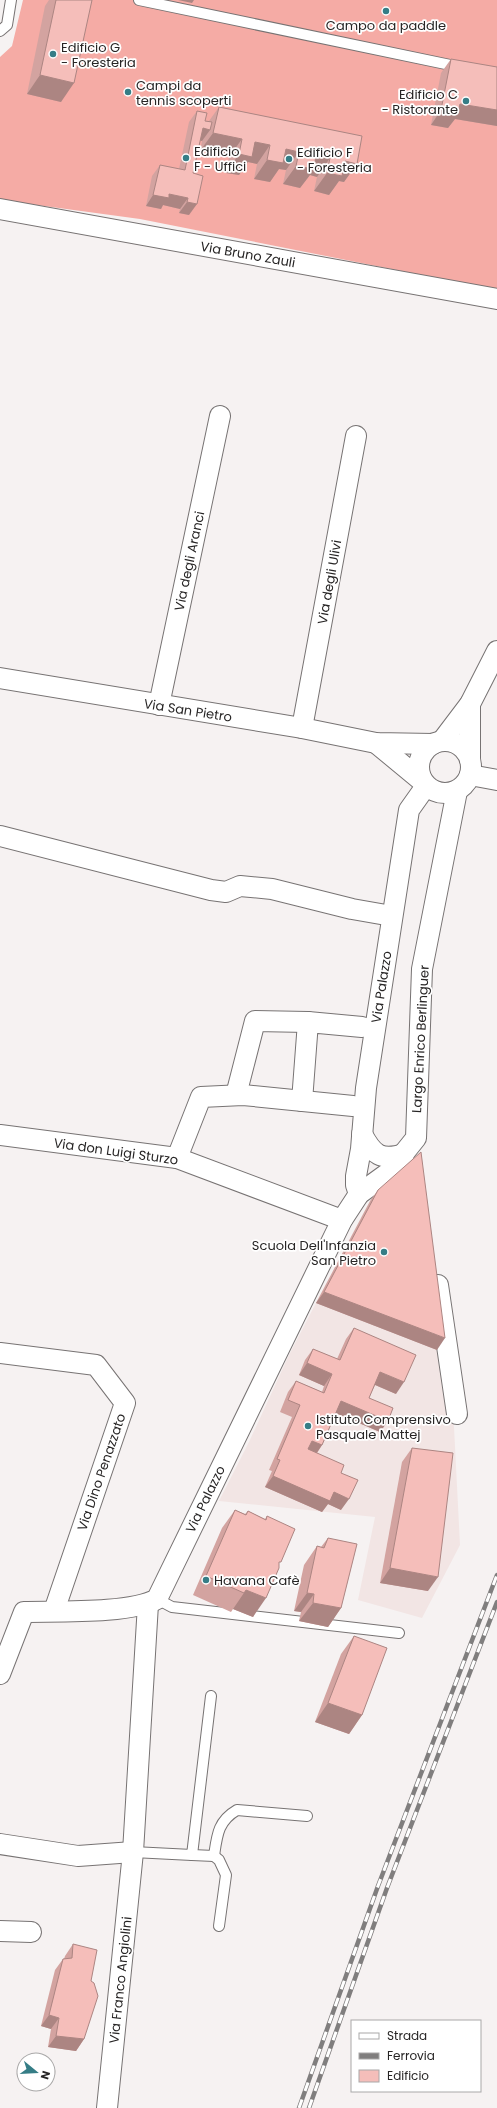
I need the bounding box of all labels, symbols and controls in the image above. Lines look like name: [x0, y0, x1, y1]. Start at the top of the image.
marker: Campo da paddle: [381, 6, 391, 16]
place label: Campo da paddle: [326, 16, 446, 35]
place label: Edificio G - Foresteria: [61, 38, 136, 72]
marker: Edificio G - Foresteria: [48, 49, 58, 59]
place label: Campi da tennis scoperti: [136, 76, 232, 110]
place label: Edificio C - Ristorante: [382, 85, 458, 119]
marker: Campi da tennis scoperti: [123, 87, 133, 97]
marker: Edificio C - Ristorante: [461, 96, 471, 106]
place label: Edificio F - Uffici: [194, 142, 246, 176]
place label: Edificio F - Foresteria: [297, 143, 372, 177]
marker: Edificio F - Uffici: [181, 153, 191, 163]
marker: Edificio F - Foresteria: [284, 154, 294, 164]
street label: Via Bruno Zauli: [199, 237, 297, 272]
street label: Via degli Aranci: [170, 509, 209, 613]
street label: Via degli Ulivi: [313, 538, 346, 626]
street label: Via San Pietro: [142, 694, 233, 727]
street label: Via Palazzo: [366, 950, 397, 1024]
street label: Largo Enrico Berlinguer: [407, 964, 434, 1114]
street label: Via don Luigi Sturzo: [52, 1133, 179, 1170]
place label: Scuola Dell'Infanzia San Pietro: [252, 1236, 376, 1270]
marker: Scuola Dell'Infanzia San Pietro: [379, 1247, 389, 1257]
place label: Istituto Comprensivo Pasquale Mattej: [316, 1410, 451, 1444]
street label: Via Dino Penazzato: [72, 1411, 130, 1533]
marker: Istituto Comprensivo Pasquale Mattej: [303, 1421, 313, 1431]
street label: Via Palazzo: [181, 1462, 230, 1536]
place label: Havana Cafè: [214, 1571, 300, 1590]
marker: Havana Cafè: [201, 1575, 211, 1585]
street label: Via Franco Angiolini: [104, 1916, 137, 2045]
legend: [351, 2020, 481, 2092]
text: Strada: [387, 2027, 427, 2044]
text: Ferrovia: [387, 2047, 435, 2064]
north arrow: [16, 2052, 56, 2092]
text: Edificio: [387, 2067, 429, 2084]
text: N: [37, 2069, 54, 2082]

